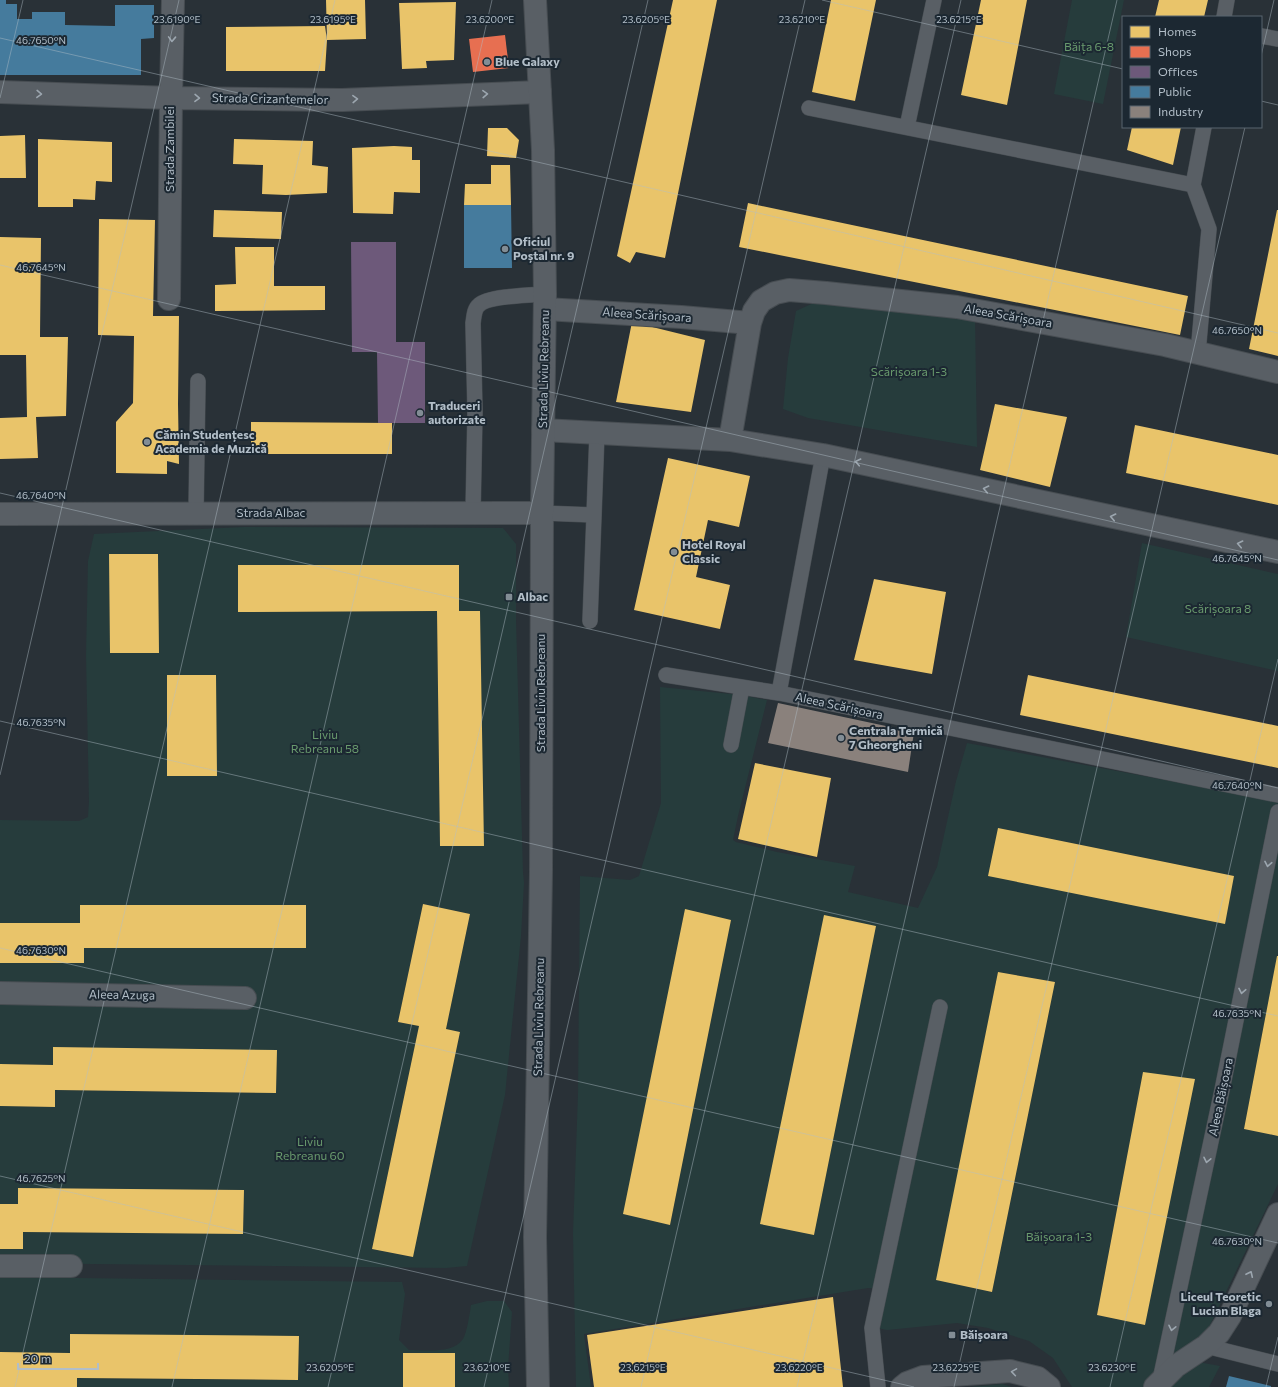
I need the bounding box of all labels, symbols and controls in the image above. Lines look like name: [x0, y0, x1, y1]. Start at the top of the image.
text: 23.6190°E: [154, 13, 200, 25]
text: 23.6195°E: [310, 13, 356, 25]
text: 23.6200°E: [466, 13, 514, 25]
text: 23.6205°E: [622, 13, 670, 25]
text: 23.6210°E: [779, 13, 825, 25]
text: 23.6215°E: [936, 13, 982, 25]
legend: [1122, 16, 1262, 128]
text: Homes: [1158, 24, 1196, 38]
text: 46.7650°N: [16, 34, 66, 46]
one-way arrow: [168, 36, 176, 42]
park label: Băița 6-8: [1064, 39, 1114, 54]
text: Shops: [1158, 44, 1192, 58]
place label: Blue Galaxy: [495, 54, 560, 68]
marker: Blue Galaxy: [482, 57, 492, 67]
text: Offices: [1158, 64, 1198, 78]
text: Public: [1158, 84, 1191, 98]
one-way arrow: [36, 89, 42, 98]
street label: Strada Crizantemelor: [212, 90, 329, 106]
one-way arrow: [482, 90, 488, 98]
one-way arrow: [194, 94, 200, 103]
one-way arrow: [352, 95, 358, 104]
text: Industry: [1158, 104, 1203, 118]
street label: Strada Zambilei: [162, 106, 176, 192]
place label: Oficiul Poștal nr. 9: [513, 234, 574, 263]
marker: Oficiul Poștal nr. 9: [500, 244, 510, 254]
text: 46.7645°N: [16, 261, 66, 273]
street label: Aleea Scărișoara: [963, 300, 1053, 331]
street label: Aleea Scărișoara: [602, 304, 692, 325]
street label: Strada Liviu Rebreanu: [535, 310, 551, 428]
text: 46.7650°N: [1212, 324, 1262, 336]
park label: Scărișoara 1-3: [871, 364, 947, 379]
place label: Traduceri autorizate: [428, 398, 486, 426]
marker: Traduceri autorizate: [415, 408, 425, 418]
place label: Cămin Studențesc Academia de Muzică: [155, 427, 267, 455]
marker: Cămin Studențesc Academia de Muzică: [142, 437, 152, 447]
one-way arrow: [855, 459, 862, 467]
one-way arrow: [982, 486, 989, 494]
text: 46.7640°N: [16, 489, 66, 501]
street label: Strada Albac: [237, 505, 306, 519]
one-way arrow: [1110, 513, 1116, 521]
place label: Hotel Royal Classic: [682, 537, 746, 565]
one-way arrow: [1237, 540, 1243, 548]
marker: Hotel Royal Classic: [669, 547, 679, 557]
text: 46.7645°N: [1212, 552, 1262, 564]
place label: Albac: [517, 589, 548, 603]
marker: Albac: [504, 592, 514, 602]
park label: Scărișoara 8: [1185, 601, 1251, 616]
street label: Strada Liviu Rebreanu: [533, 634, 547, 752]
street label: Aleea Scărișoara: [794, 689, 884, 722]
text: 46.7635°N: [16, 716, 66, 728]
place label: Centrala Termică 7 Gheorgheni: [849, 723, 943, 751]
park label: Liviu Rebreanu 58: [291, 727, 359, 755]
marker: Centrala Termică 7 Gheorgheni: [836, 733, 846, 743]
text: 46.7640°N: [1212, 779, 1262, 791]
one-way arrow: [1264, 861, 1272, 867]
text: 46.7630°N: [16, 944, 66, 956]
street label: Strada Liviu Rebreanu: [530, 958, 546, 1076]
street label: Aleea Azuga: [89, 986, 155, 1002]
one-way arrow: [1238, 988, 1247, 994]
text: 46.7635°N: [1212, 1007, 1262, 1019]
street label: Aleea Băișoara: [1205, 1056, 1236, 1137]
park label: Liviu Rebreanu 60: [275, 1134, 345, 1162]
one-way arrow: [1204, 1157, 1212, 1163]
text: 46.7625°N: [17, 1172, 66, 1184]
park label: Băișoara 1-3: [1026, 1229, 1092, 1244]
text: 46.7630°N: [1212, 1235, 1262, 1247]
one-way arrow: [1245, 1270, 1253, 1278]
place label: Liceul Teoretic Lucian Blaga: [1181, 1289, 1261, 1317]
marker: Liceul Teoretic Lucian Blaga: [1264, 1299, 1274, 1309]
one-way arrow: [1168, 1325, 1176, 1331]
place label: Băișoara: [960, 1327, 1008, 1342]
marker: Băișoara: [947, 1330, 957, 1340]
scale bar: [18, 1345, 98, 1371]
text: 20 m: [24, 1351, 51, 1365]
text: 23.6205°E: [306, 1361, 354, 1373]
text: 23.6210°E: [464, 1361, 510, 1373]
text: 23.6215°E: [620, 1361, 666, 1373]
text: 23.6220°E: [775, 1361, 823, 1373]
text: 23.6225°E: [933, 1361, 979, 1373]
text: 23.6230°E: [1088, 1361, 1136, 1373]
one-way arrow: [1011, 1368, 1017, 1377]

